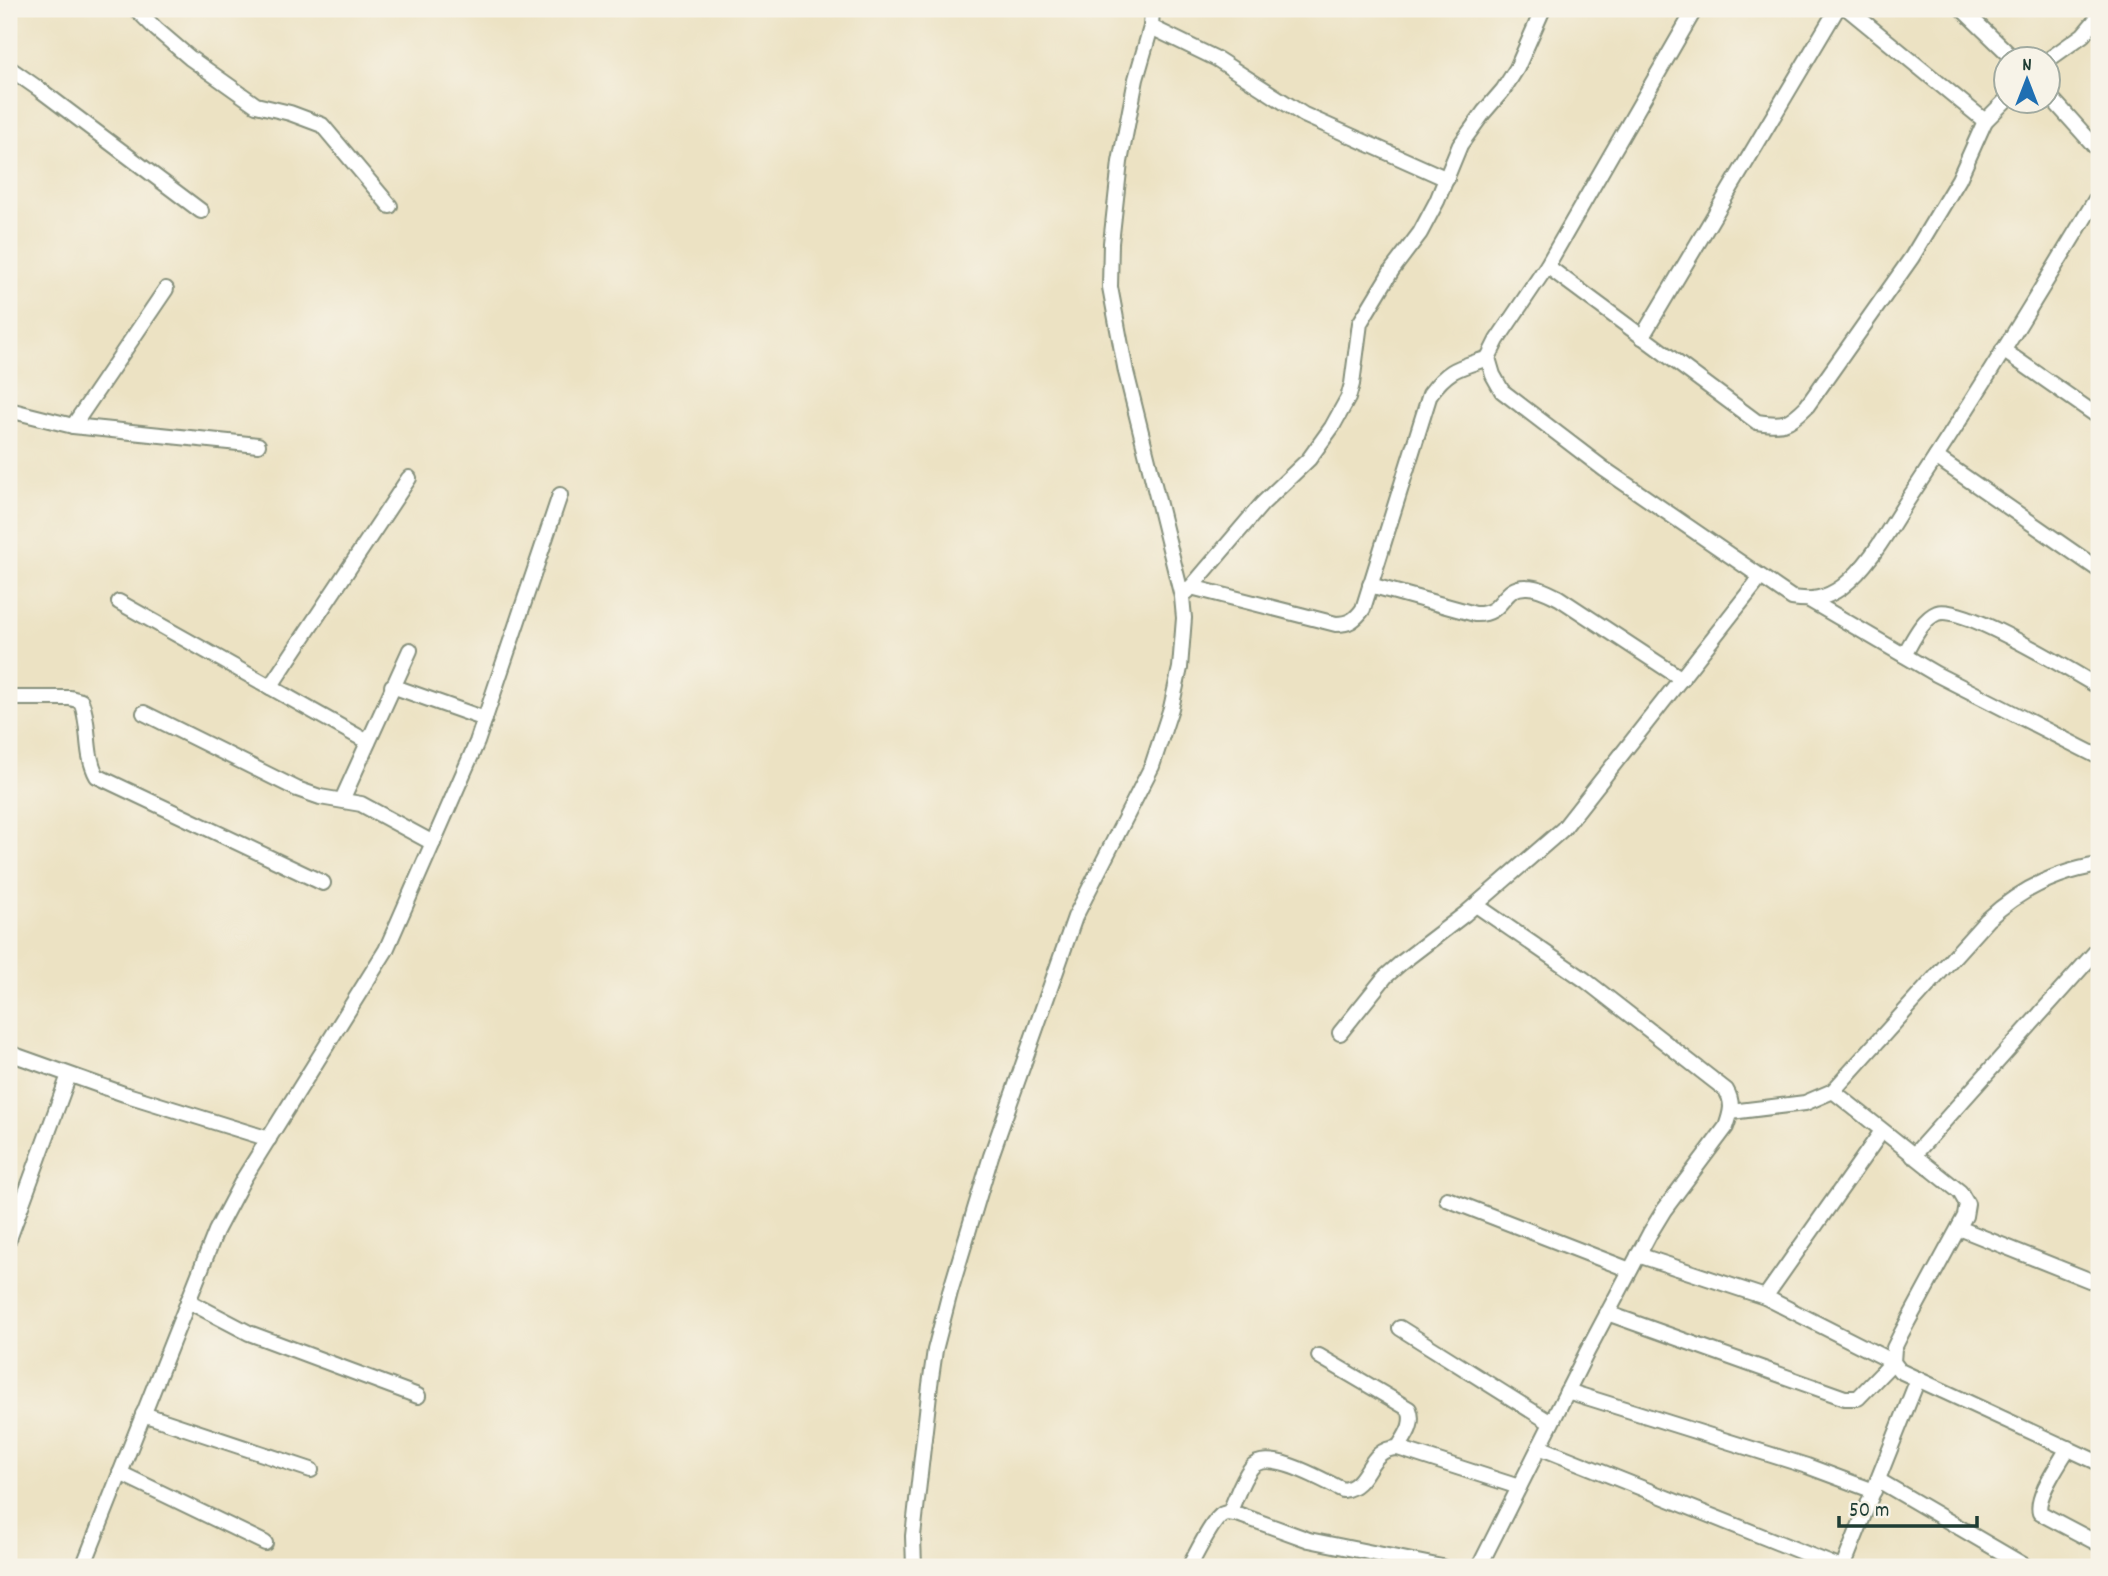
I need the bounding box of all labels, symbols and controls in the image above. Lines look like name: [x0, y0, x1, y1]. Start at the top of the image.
north arrow: [1993, 46, 2062, 116]
text: N: [2022, 53, 2032, 80]
scale bar: [1839, 1485, 1977, 1529]
text: 50 m: [1849, 1497, 1889, 1527]

